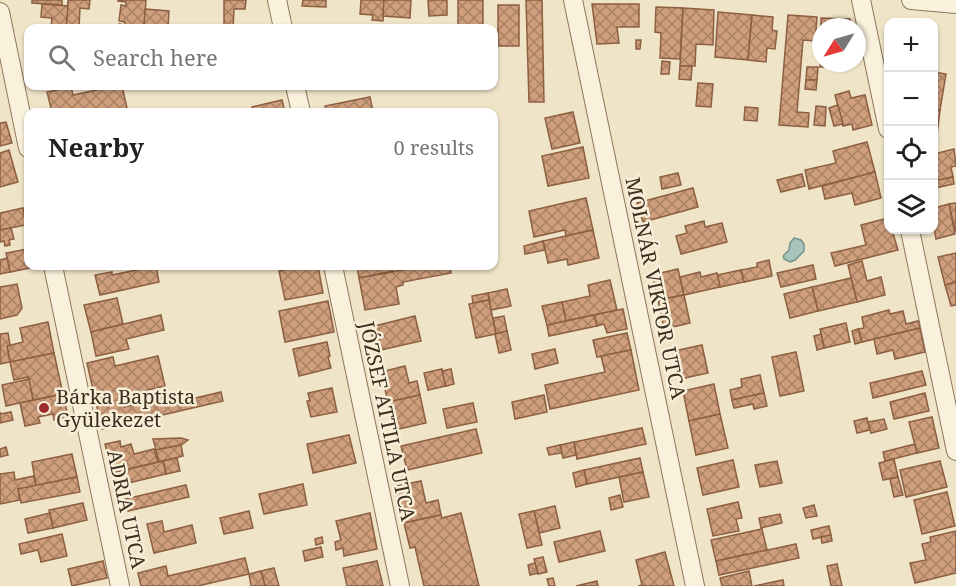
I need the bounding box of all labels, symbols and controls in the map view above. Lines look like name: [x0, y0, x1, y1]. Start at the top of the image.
north arrow: [812, 18, 866, 72]
map controls: [884, 18, 938, 234]
button: +: [884, 18, 938, 72]
search box: [24, 24, 498, 90]
icon: search: [45, 41, 78, 74]
text: Search here: [93, 42, 218, 72]
button: −: [884, 72, 938, 126]
button: locate: [884, 126, 938, 180]
text: Nearby: [48, 129, 144, 165]
text: 0 results: [394, 134, 474, 161]
street label: MOLNÁR VIKTOR UTCA: [619, 175, 693, 402]
button: layers: [884, 180, 938, 234]
street label: JÓZSEF ATTILA UTCA: [353, 318, 423, 524]
place label: Bárka Baptista Gyülekezet: [56, 383, 195, 433]
marker: Bárka Baptista Gyülekezet: [37, 401, 51, 415]
street label: ADRIA UTCA: [101, 447, 153, 572]

